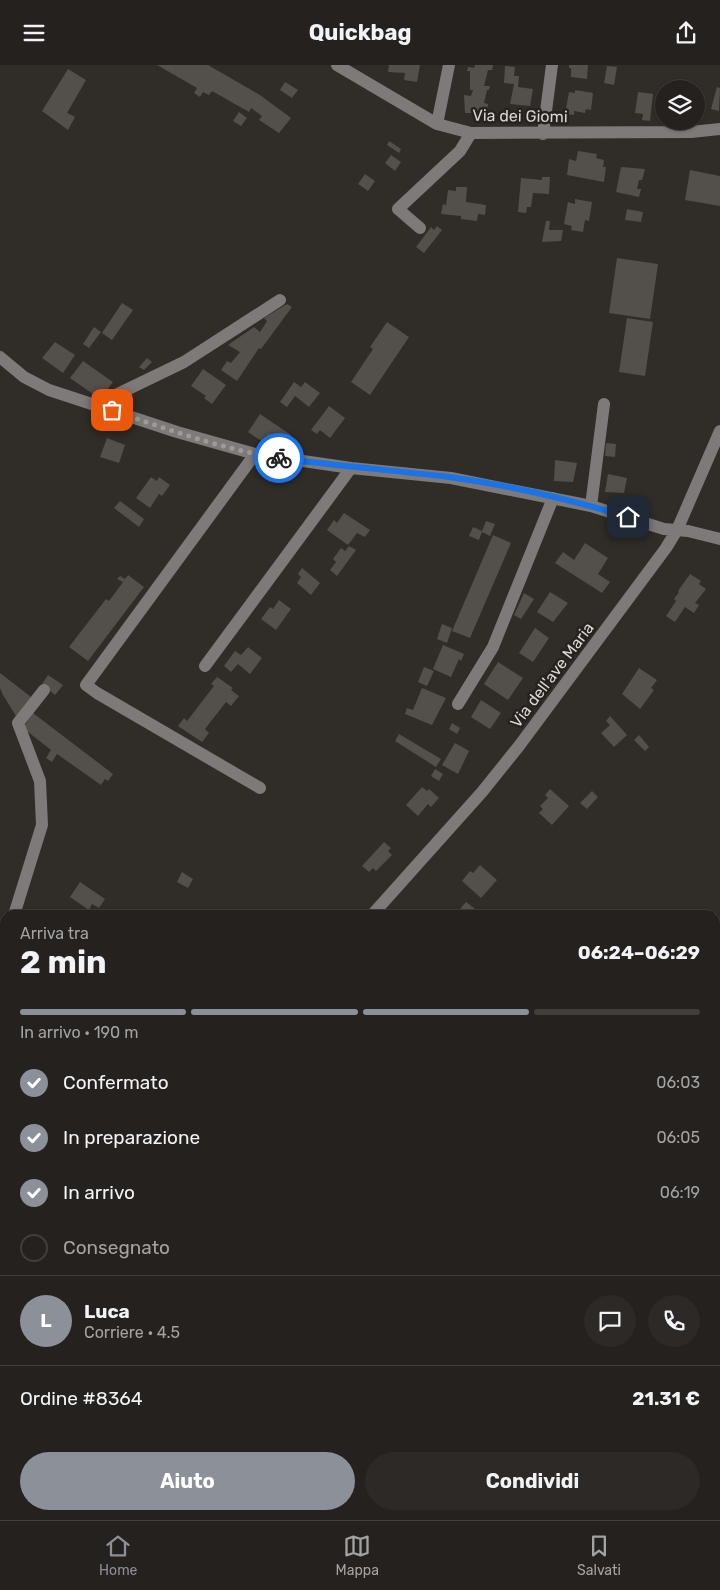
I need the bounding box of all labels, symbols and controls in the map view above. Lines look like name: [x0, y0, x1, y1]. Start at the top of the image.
icon: menu: [20, 19, 48, 47]
text: Quickbag: [309, 19, 411, 46]
icon: share: [672, 19, 700, 47]
map controls: [655, 80, 705, 130]
button: layers: [655, 80, 705, 130]
street label: Via dei Giomi: [472, 106, 568, 126]
pin: [91, 389, 133, 431]
icon: bag: [98, 396, 126, 424]
courier: [254, 433, 304, 483]
icon: bike: [265, 444, 293, 472]
pin: [607, 496, 649, 538]
icon: home: [614, 503, 642, 531]
street label: Via dell'ave Maria: [506, 619, 598, 731]
text: Arriva tra: [20, 924, 89, 943]
text: 06:24–06:29: [578, 941, 700, 964]
text: 2 min: [20, 943, 107, 981]
text: In arrivo · 190 m: [20, 1023, 138, 1042]
icon: check: [20, 1069, 48, 1097]
text: Confermato: [63, 1071, 169, 1094]
text: 06:03: [656, 1073, 700, 1092]
icon: check: [20, 1124, 48, 1152]
text: In preparazione: [63, 1126, 200, 1149]
text: 06:05: [656, 1128, 700, 1147]
icon: check: [20, 1179, 48, 1207]
text: In arrivo: [63, 1181, 135, 1204]
text: 06:19: [660, 1183, 700, 1202]
text: Consegnato: [63, 1236, 170, 1259]
button: chat: [584, 1295, 636, 1347]
button: phone: [648, 1295, 700, 1347]
text: Luca: [84, 1300, 130, 1323]
text: L: [40, 1309, 52, 1332]
text: Corriere · 4.5: [84, 1323, 180, 1342]
text: Ordine #8364: [20, 1387, 143, 1410]
text: 21.31 €: [632, 1387, 700, 1410]
button: Aiuto: [20, 1452, 355, 1510]
button: Condividi: [365, 1452, 700, 1510]
tab: Home: [99, 1532, 137, 1579]
tab: Mappa: [336, 1532, 379, 1579]
tab: Salvati: [577, 1532, 621, 1579]

